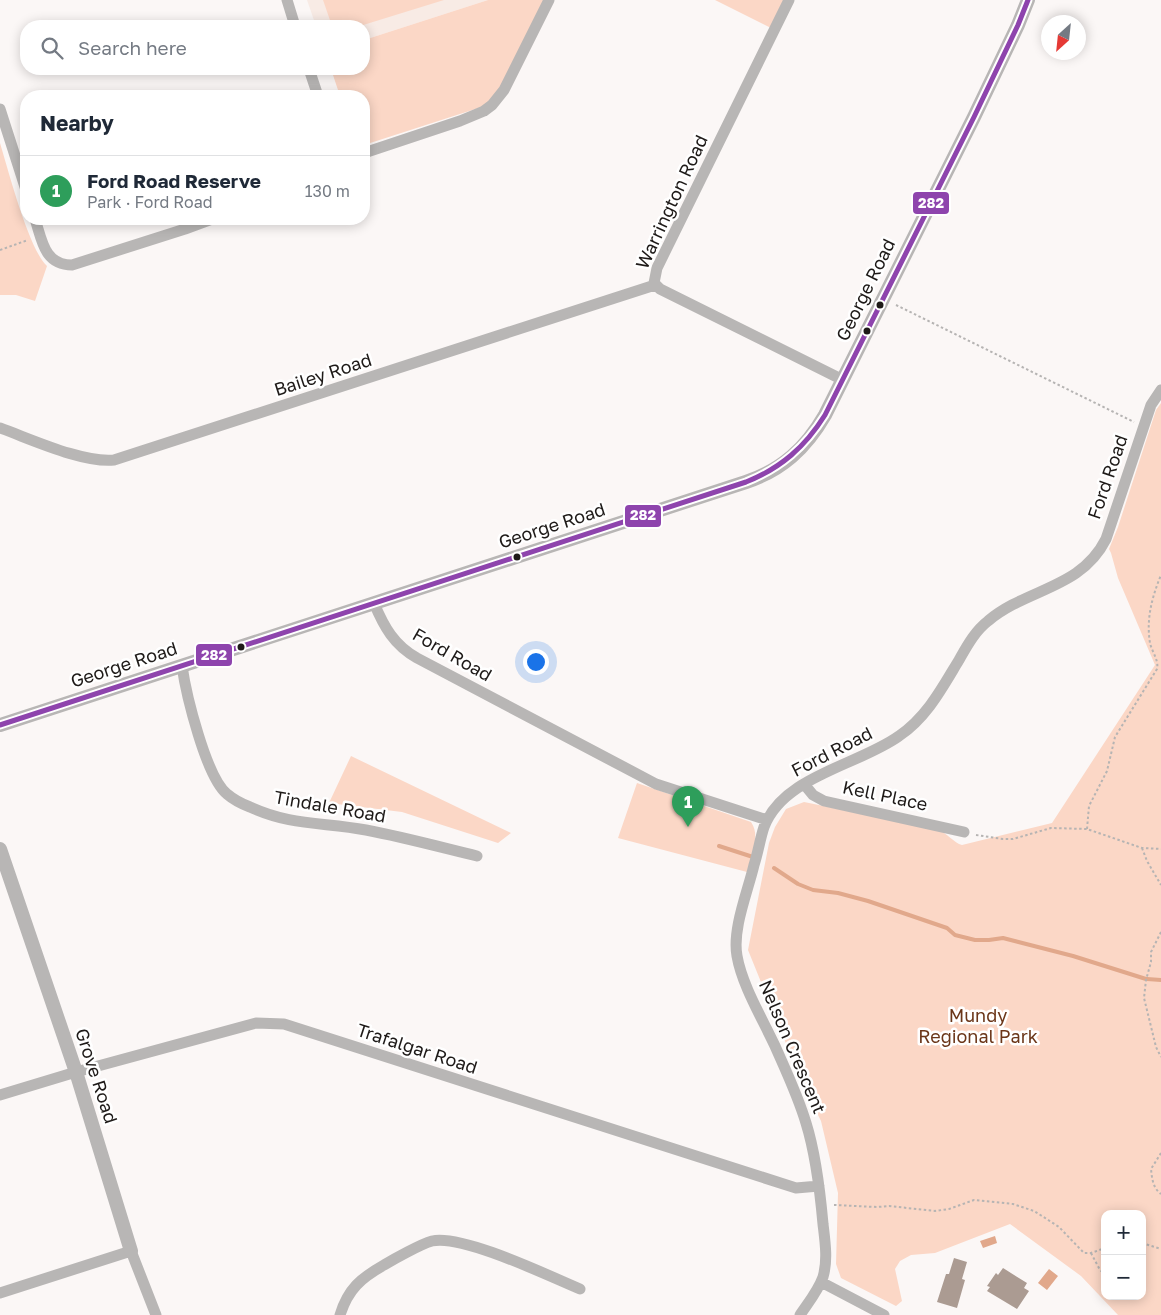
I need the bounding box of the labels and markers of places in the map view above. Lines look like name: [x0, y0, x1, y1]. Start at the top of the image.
unlabelled marker: [875, 300, 885, 310]
unlabelled marker: [862, 326, 872, 336]
unlabelled marker: [512, 552, 522, 562]
unlabelled marker: [236, 642, 246, 652]
pin: 1: [672, 786, 704, 827]

